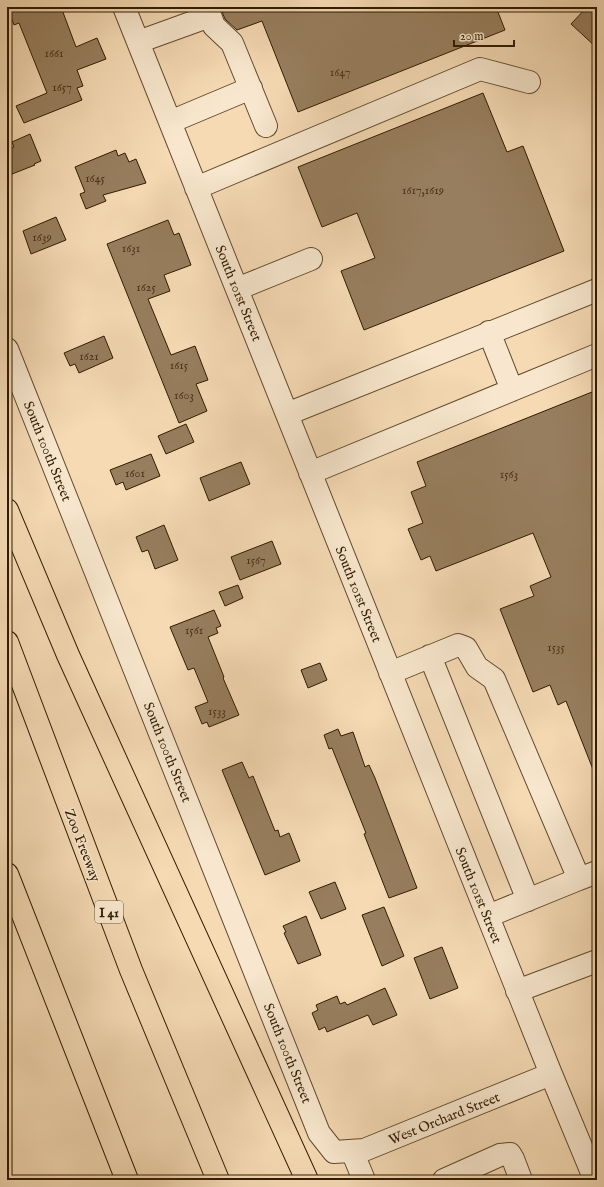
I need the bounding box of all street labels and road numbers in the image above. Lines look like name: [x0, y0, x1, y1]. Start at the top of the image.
street label: South 101st Street: [211, 243, 266, 344]
street label: South 100th Street: [19, 399, 75, 504]
street label: South 101st Street: [331, 544, 386, 645]
street label: South 100th Street: [139, 700, 195, 805]
street label: Zoo Freeway: [60, 806, 104, 884]
street label: South 101st Street: [451, 845, 506, 946]
road number: I 41: [95, 901, 123, 923]
street label: South 100th Street: [259, 1001, 315, 1106]
street label: West Orchard Street: [386, 1088, 503, 1149]

